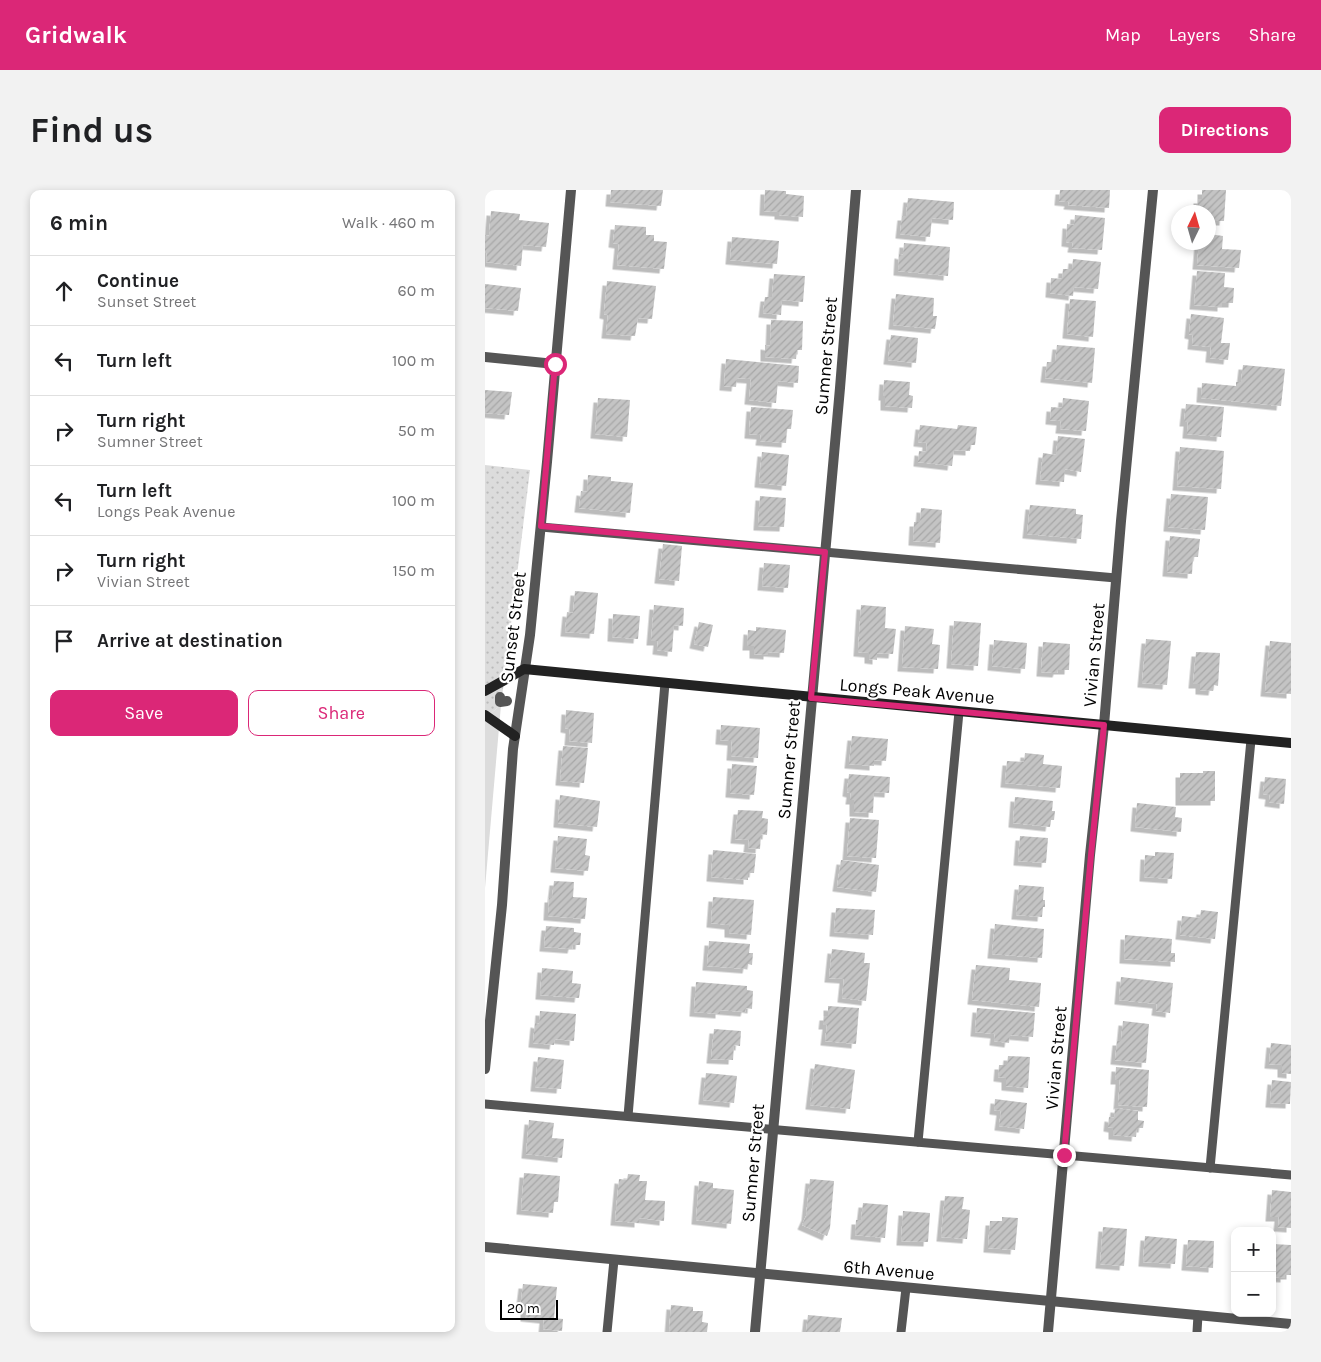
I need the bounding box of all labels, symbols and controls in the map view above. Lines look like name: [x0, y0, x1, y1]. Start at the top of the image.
text: Gridwalk: [25, 21, 127, 49]
text: Map: [1105, 24, 1141, 46]
text: Layers: [1169, 24, 1221, 46]
text: Share: [1249, 24, 1296, 46]
button: Directions: [1159, 107, 1291, 153]
text: Find us: [30, 110, 153, 151]
north arrow: [1171, 205, 1216, 250]
text: 6 min: [50, 211, 108, 235]
text: Walk · 460 m: [342, 213, 435, 232]
text: Continue: [97, 270, 179, 292]
icon: ahead: [50, 277, 78, 305]
text: 60 m: [398, 281, 435, 300]
text: Sunset Street: [97, 292, 196, 311]
street label: Sumner Street: [810, 296, 842, 416]
icon: left: [50, 347, 78, 375]
text: Turn left: [97, 350, 172, 372]
text: 100 m: [392, 351, 435, 370]
route start: [544, 353, 567, 376]
text: Turn right: [97, 410, 186, 432]
icon: right: [50, 417, 78, 445]
text: 50 m: [398, 421, 435, 440]
text: Sumner Street: [97, 432, 203, 451]
text: Turn left: [97, 480, 172, 502]
icon: left: [50, 487, 78, 515]
text: 100 m: [392, 491, 435, 510]
text: Longs Peak Avenue: [97, 502, 235, 521]
text: Turn right: [97, 550, 186, 572]
icon: right: [50, 557, 78, 585]
text: 150 m: [392, 561, 435, 580]
street label: Sunset Street: [495, 570, 531, 684]
text: Vivian Street: [97, 572, 190, 591]
street label: Vivian Street: [1078, 602, 1110, 708]
icon: arrive: [50, 627, 78, 655]
text: Arrive at destination: [97, 630, 283, 652]
street label: Longs Peak Avenue: [838, 673, 996, 709]
button: Save: [50, 690, 238, 736]
button: Share: [248, 690, 435, 736]
street label: Sumner Street: [773, 700, 805, 820]
street label: Vivian Street: [1040, 1005, 1072, 1111]
street label: Sumner Street: [737, 1103, 769, 1223]
route end: [1053, 1144, 1076, 1167]
map controls: [1231, 1227, 1276, 1317]
button: +: [1231, 1227, 1276, 1272]
street label: 6th Avenue: [842, 1255, 936, 1285]
button: −: [1231, 1272, 1276, 1317]
scale bar: [500, 1297, 557, 1320]
text: 20 m: [507, 1300, 540, 1317]

